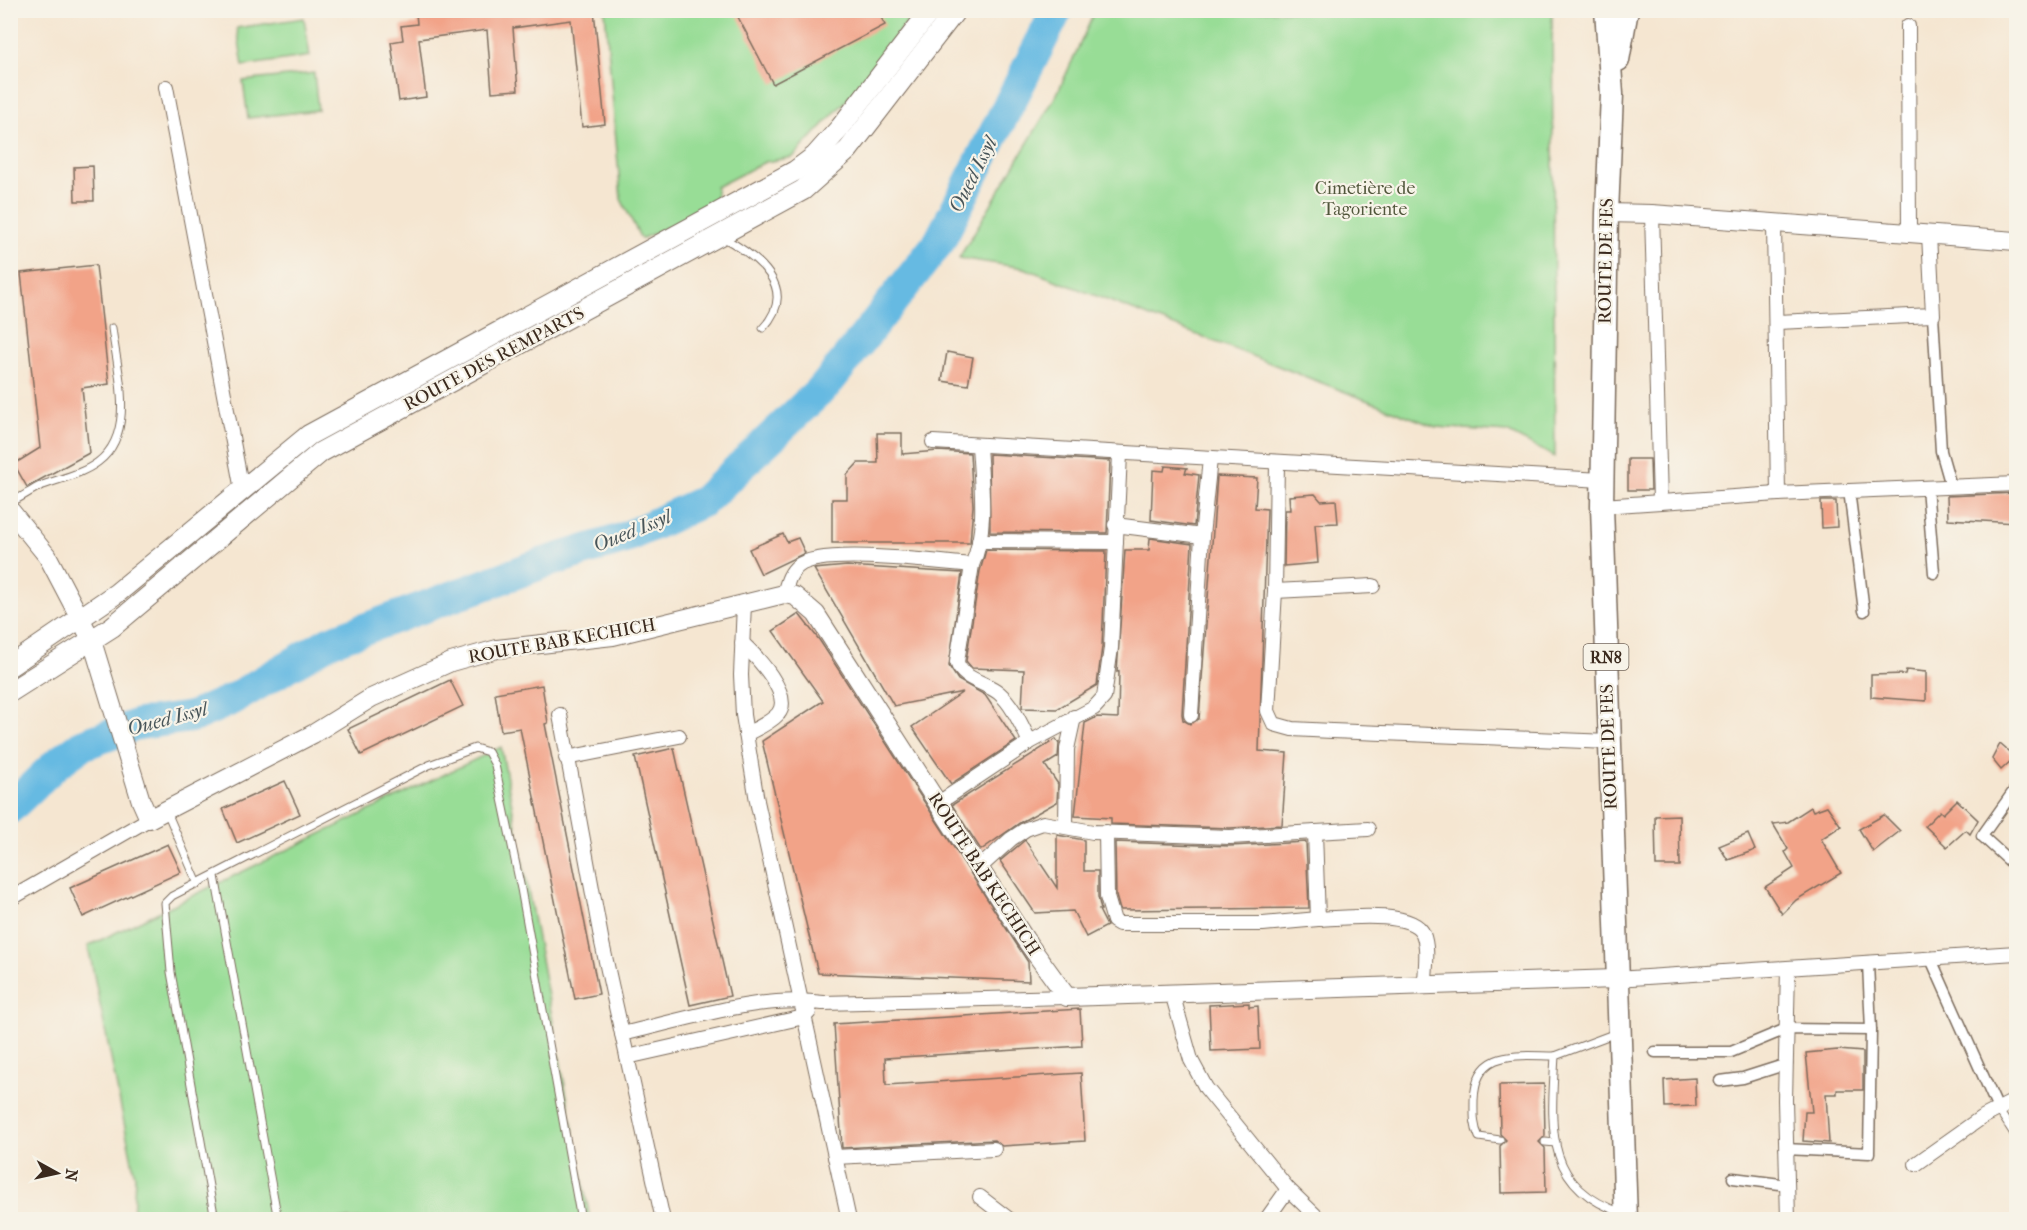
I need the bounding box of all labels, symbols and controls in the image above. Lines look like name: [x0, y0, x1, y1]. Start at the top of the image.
water label: Oued Issyl: [944, 131, 1003, 217]
park label: Cimetière de Tagoriente: [1315, 178, 1415, 220]
street label: ROUTE DE FES: [1594, 198, 1618, 324]
street label: ROUTE DES REMPARTS: [400, 302, 588, 416]
water label: Oued Issyl: [590, 504, 676, 557]
street label: ROUTE BAB KECHICH: [467, 614, 657, 668]
road number: RN8: [1584, 644, 1628, 670]
street label: ROUTE DE FES: [1596, 684, 1622, 810]
water label: Oued Issyl: [125, 697, 211, 741]
street label: ROUTE BAB KECHICH: [923, 789, 1045, 959]
north arrow: [27, 1143, 87, 1203]
text: N: [61, 1168, 82, 1183]

